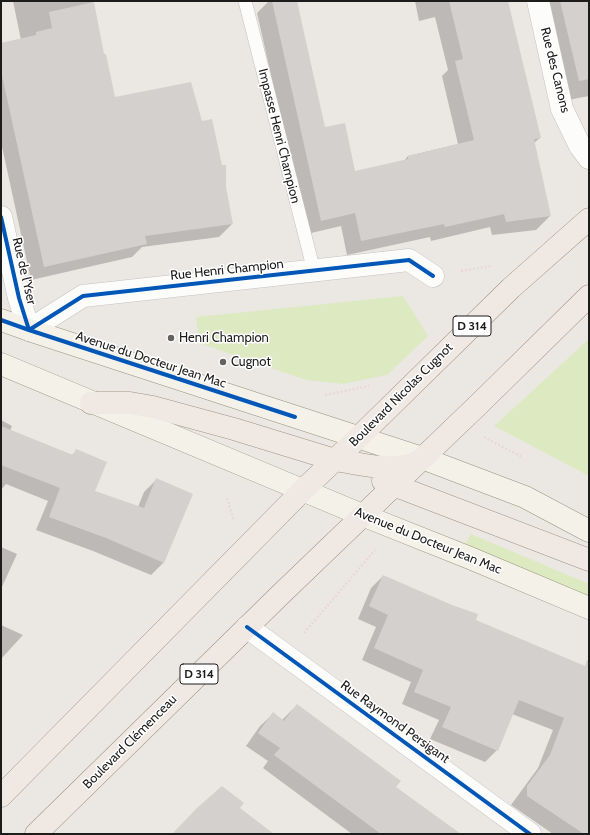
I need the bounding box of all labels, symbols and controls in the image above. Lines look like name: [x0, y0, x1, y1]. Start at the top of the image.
street label: Rue des Canons: [537, 26, 573, 114]
street label: Impasse Henri Champion: [255, 67, 303, 205]
street label: Rue de l'Yser: [9, 236, 39, 306]
street label: Rue Henri Champion: [170, 256, 284, 284]
road number: D 314: [453, 316, 491, 336]
street label: Avenue du Docteur Jean Mac: [74, 328, 228, 392]
place label: Henri Champion: [179, 330, 269, 346]
marker: Henri Champion: [166, 333, 176, 343]
street label: Boulevard Nicolas Cugnot: [346, 340, 456, 450]
place label: Cugnot: [231, 354, 271, 370]
marker: Cugnot: [218, 357, 228, 367]
street label: Avenue du Docteur Jean Mac: [352, 504, 504, 578]
road number: D 314: [180, 664, 218, 684]
street label: Rue Raymond Persigant: [338, 677, 452, 767]
street label: Boulevard Clémenceau: [80, 692, 180, 792]

